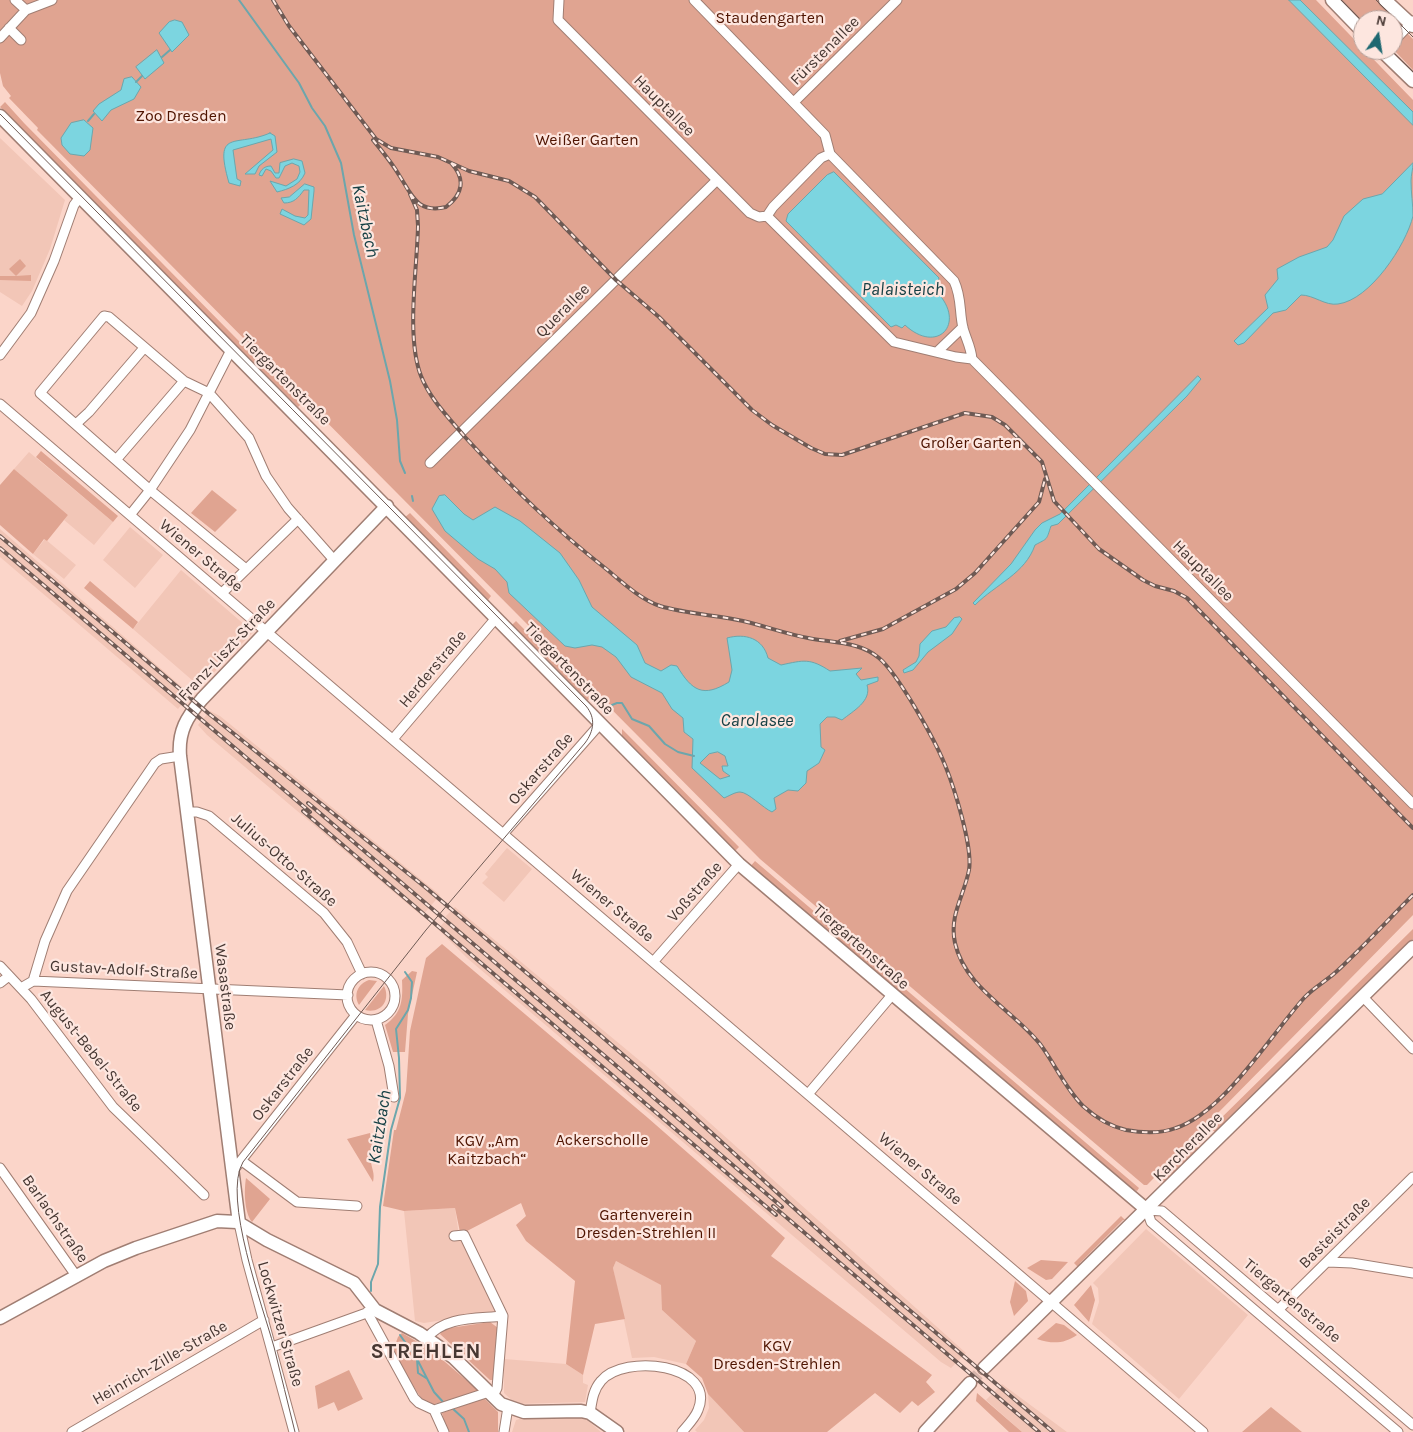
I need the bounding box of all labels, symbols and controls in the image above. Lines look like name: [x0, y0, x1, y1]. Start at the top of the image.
park label: Staudengarten: [715, 8, 825, 28]
north arrow: [1353, 10, 1403, 60]
text: N: [1374, 11, 1388, 30]
street label: Fürstenallee: [786, 12, 864, 90]
street label: Hauptallee: [629, 71, 699, 141]
park label: Zoo Dresden: [135, 106, 227, 126]
park label: Weißer Garten: [535, 130, 639, 150]
water label: Kaitzbach: [347, 182, 383, 260]
water label: Palaisteich: [862, 279, 944, 301]
street label: Querallee: [532, 280, 594, 342]
street label: Tiergartenstraße: [235, 330, 335, 430]
park label: Großer Garten: [920, 433, 1022, 453]
street label: Wiener Straße: [155, 516, 247, 596]
street label: Hauptallee: [1168, 536, 1238, 606]
street label: Franz-Liszt-Straße: [174, 594, 280, 706]
street label: Tiergartenstraße: [520, 619, 618, 719]
street label: Herderstraße: [395, 626, 471, 712]
water label: Carolasee: [721, 710, 793, 732]
street label: Oskarstraße: [504, 729, 578, 809]
street label: Julius-Otto-Straße: [227, 809, 341, 911]
street label: Voßstraße: [663, 858, 727, 926]
street label: Wiener Straße: [566, 866, 658, 946]
street label: Tiergartenstraße: [809, 900, 913, 994]
street label: Wasastraße: [210, 943, 240, 1031]
street label: Gustav-Adolf-Straße: [50, 957, 198, 983]
street label: August-Bebel-Straße: [36, 986, 146, 1116]
street label: Oskarstraße: [248, 1043, 318, 1125]
water label: Kaitzbach: [364, 1089, 396, 1165]
street label: Karcherallee: [1149, 1108, 1227, 1186]
street label: Wiener Straße: [874, 1129, 966, 1209]
park label: Ackerscholle: [556, 1130, 648, 1150]
park label: KGV „Am Kaitzbach“: [447, 1131, 527, 1169]
street label: Barlachstraße: [18, 1171, 92, 1267]
street label: Basteistraße: [1295, 1193, 1375, 1273]
park label: Gartenverein Dresden-Strehlen II: [576, 1205, 716, 1243]
street label: Tiergartenstraße: [1239, 1255, 1345, 1347]
street label: Lockwitzer Straße: [253, 1259, 307, 1389]
street label: Heinrich-Zille-Straße: [89, 1317, 231, 1409]
park label: KGV Dresden-Strehlen: [713, 1336, 841, 1374]
district label: STREHLEN: [370, 1339, 482, 1365]

